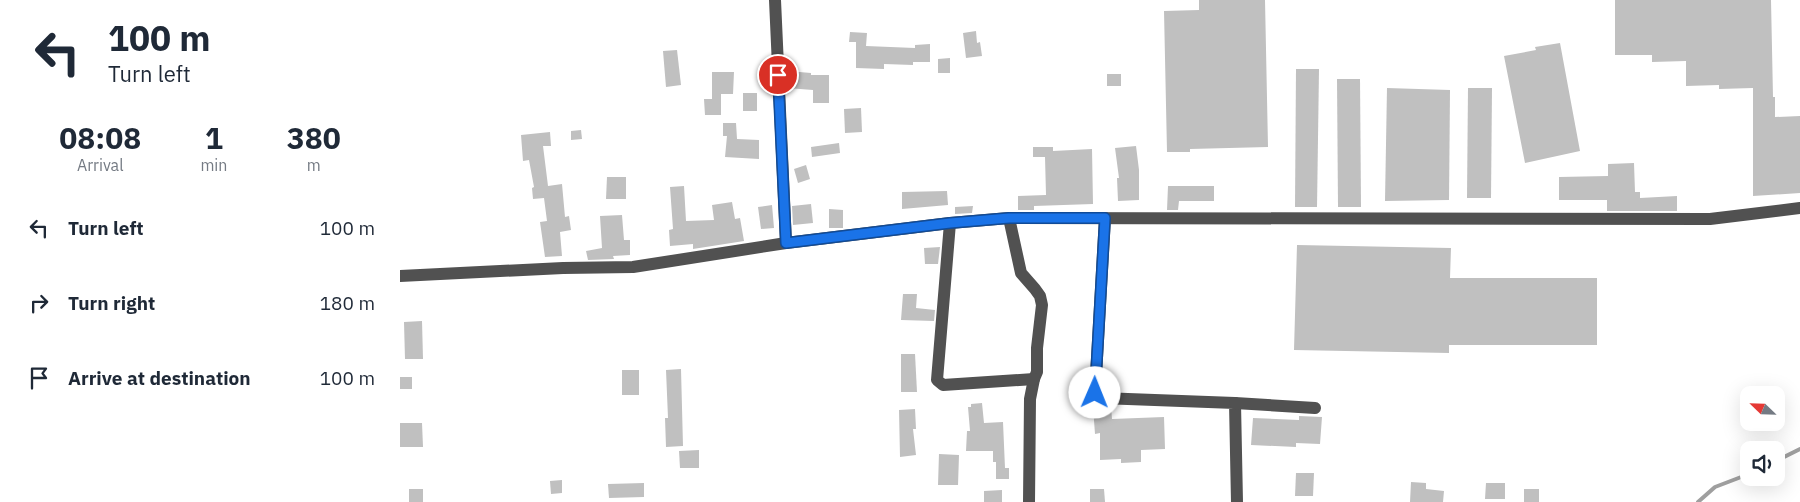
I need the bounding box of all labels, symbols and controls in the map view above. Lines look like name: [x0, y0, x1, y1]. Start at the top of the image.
text: 100 m: [108, 15, 211, 61]
icon: left: [25, 20, 90, 85]
pin: [757, 54, 799, 96]
text: Turn left: [108, 59, 191, 88]
icon: arrive: [764, 61, 792, 89]
text: 08:08: [59, 118, 141, 157]
text: 1: [205, 118, 223, 157]
text: 380: [287, 118, 341, 157]
text: Arrival: [77, 155, 124, 175]
text: min: [200, 155, 227, 175]
text: m: [307, 155, 321, 175]
icon: left: [25, 214, 53, 242]
text: Turn left: [68, 216, 144, 240]
text: 100 m: [320, 216, 375, 240]
icon: right: [25, 289, 53, 317]
text: Turn right: [68, 291, 155, 315]
text: 180 m: [320, 291, 375, 315]
icon: arrive: [25, 364, 53, 392]
text: Arrive at destination: [68, 366, 251, 390]
text: 100 m: [320, 366, 375, 390]
position arrow: [1068, 366, 1120, 418]
north arrow: [1740, 386, 1785, 431]
map controls: [1740, 386, 1785, 486]
button: sound: [1740, 441, 1785, 486]

